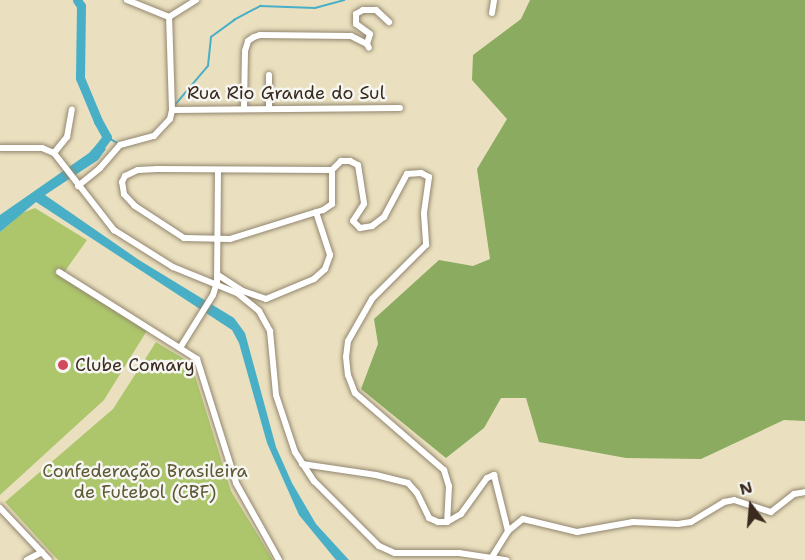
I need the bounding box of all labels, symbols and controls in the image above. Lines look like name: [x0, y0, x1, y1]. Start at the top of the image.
street label: Rua Rio Grande do Sul: [187, 82, 385, 104]
place label: Clube Comary: [75, 354, 195, 376]
marker: Clube Comary: [56, 358, 70, 372]
park label: Confederação Brasileira de Futebol (CBF): [42, 461, 248, 504]
north arrow: [721, 476, 781, 536]
text: N: [737, 476, 755, 500]

